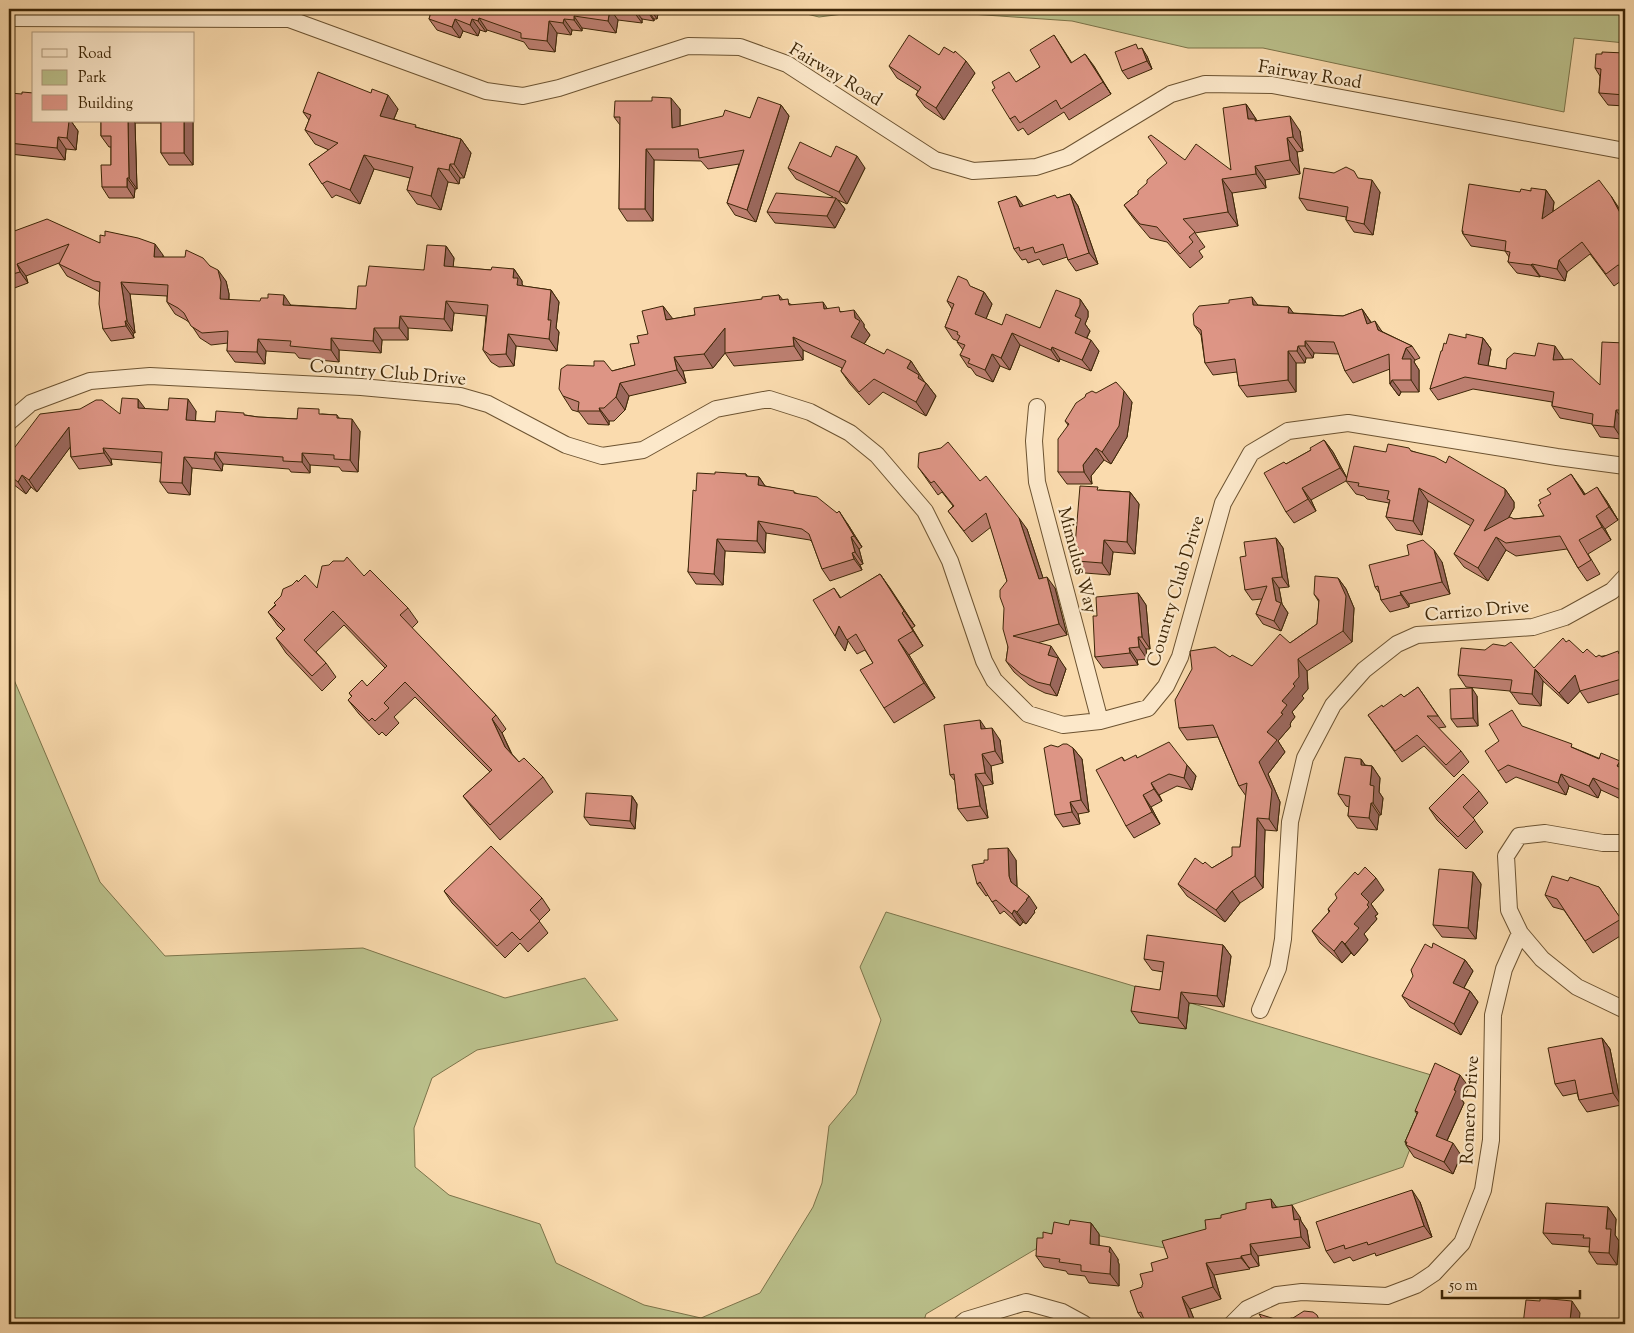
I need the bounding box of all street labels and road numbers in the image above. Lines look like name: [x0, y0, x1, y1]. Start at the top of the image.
street label: Fairway Road: [783, 38, 886, 114]
street label: Fairway Road: [1256, 55, 1363, 97]
street label: Country Club Drive: [309, 354, 467, 394]
street label: Mimulus Way: [1049, 505, 1103, 616]
street label: Country Club Drive: [1142, 513, 1212, 670]
street label: Carrizo Drive: [1424, 594, 1530, 630]
street label: Romero Drive: [1455, 1055, 1487, 1165]

